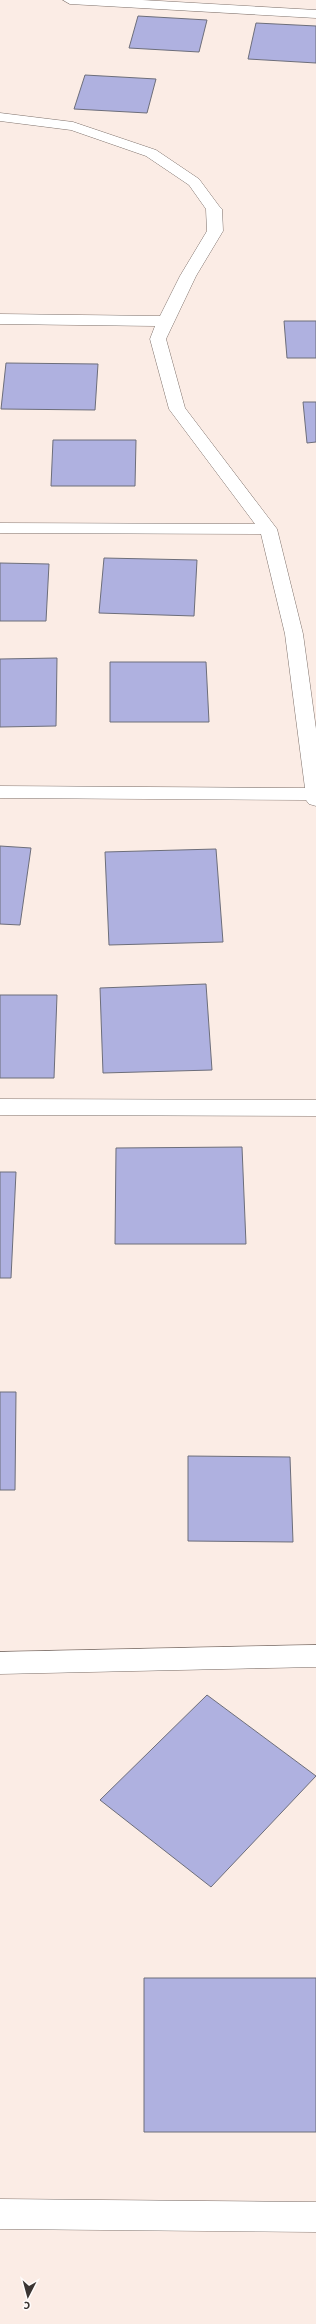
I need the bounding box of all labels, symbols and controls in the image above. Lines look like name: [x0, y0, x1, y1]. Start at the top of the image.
north arrow: [8, 2276, 48, 2316]
text: С: [22, 2298, 31, 2313]

